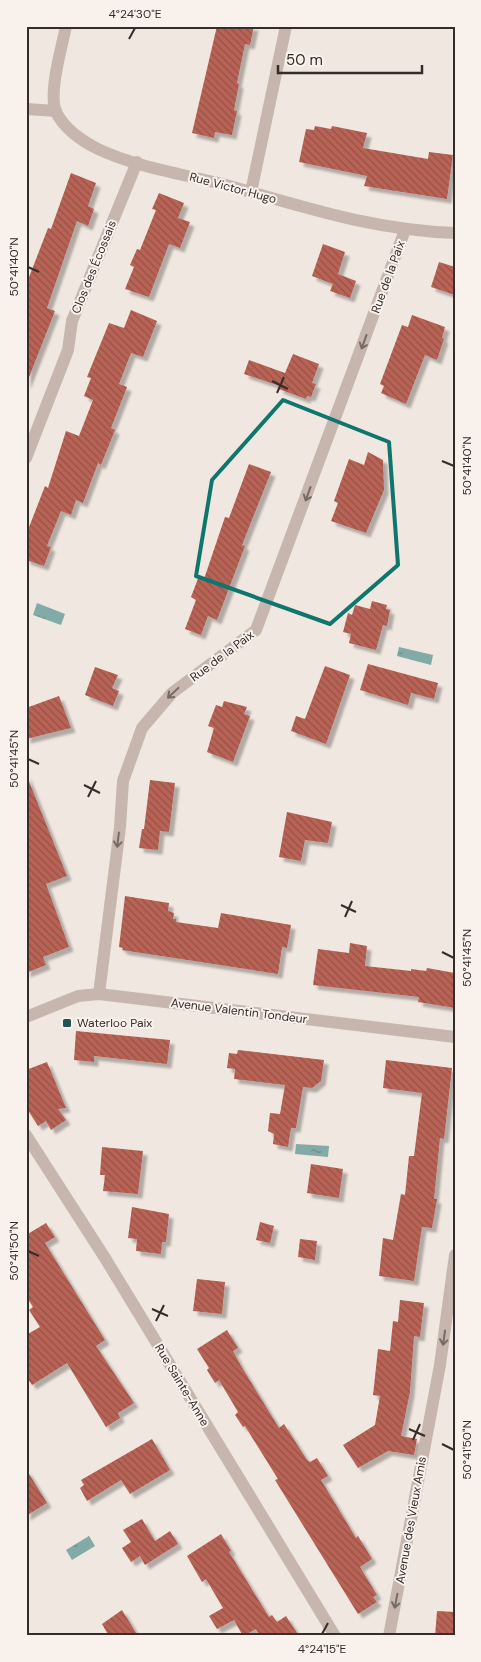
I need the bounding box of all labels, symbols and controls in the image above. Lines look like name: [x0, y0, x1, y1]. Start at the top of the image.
text: 4°24'30"E: [109, 6, 162, 22]
scale bar: [278, 42, 422, 74]
text: 50 m: [286, 50, 323, 70]
street label: Rue Victor Hugo: [188, 169, 278, 207]
street label: Clos des Écossais: [68, 218, 120, 316]
text: 50°41'40"N: [6, 237, 22, 297]
street label: Rue de la Paix: [367, 239, 409, 315]
one-way arrow: [359, 334, 368, 349]
text: 50°41'40"N: [459, 436, 475, 496]
one-way arrow: [303, 486, 312, 501]
street label: Rue de la Paix: [187, 627, 257, 685]
one-way arrow: [167, 687, 180, 699]
text: 50°41'45"N: [6, 730, 22, 788]
one-way arrow: [113, 832, 123, 848]
text: 50°41'45"N: [459, 929, 475, 987]
street label: Avenue Valentin Tondeur: [170, 995, 309, 1027]
place label: Waterloo Paix: [77, 1015, 152, 1031]
marker: Waterloo Paix: [61, 1017, 73, 1029]
text: 50°41'50"N: [6, 1221, 22, 1281]
one-way arrow: [438, 1330, 448, 1346]
street label: Rue Sainte-Anne: [151, 1341, 213, 1429]
text: 50°41'50"N: [459, 1420, 475, 1480]
street label: Avenue des Vieux Amis: [392, 1455, 430, 1585]
one-way arrow: [391, 1593, 400, 1609]
text: 4°24'15"E: [298, 1641, 346, 1657]

